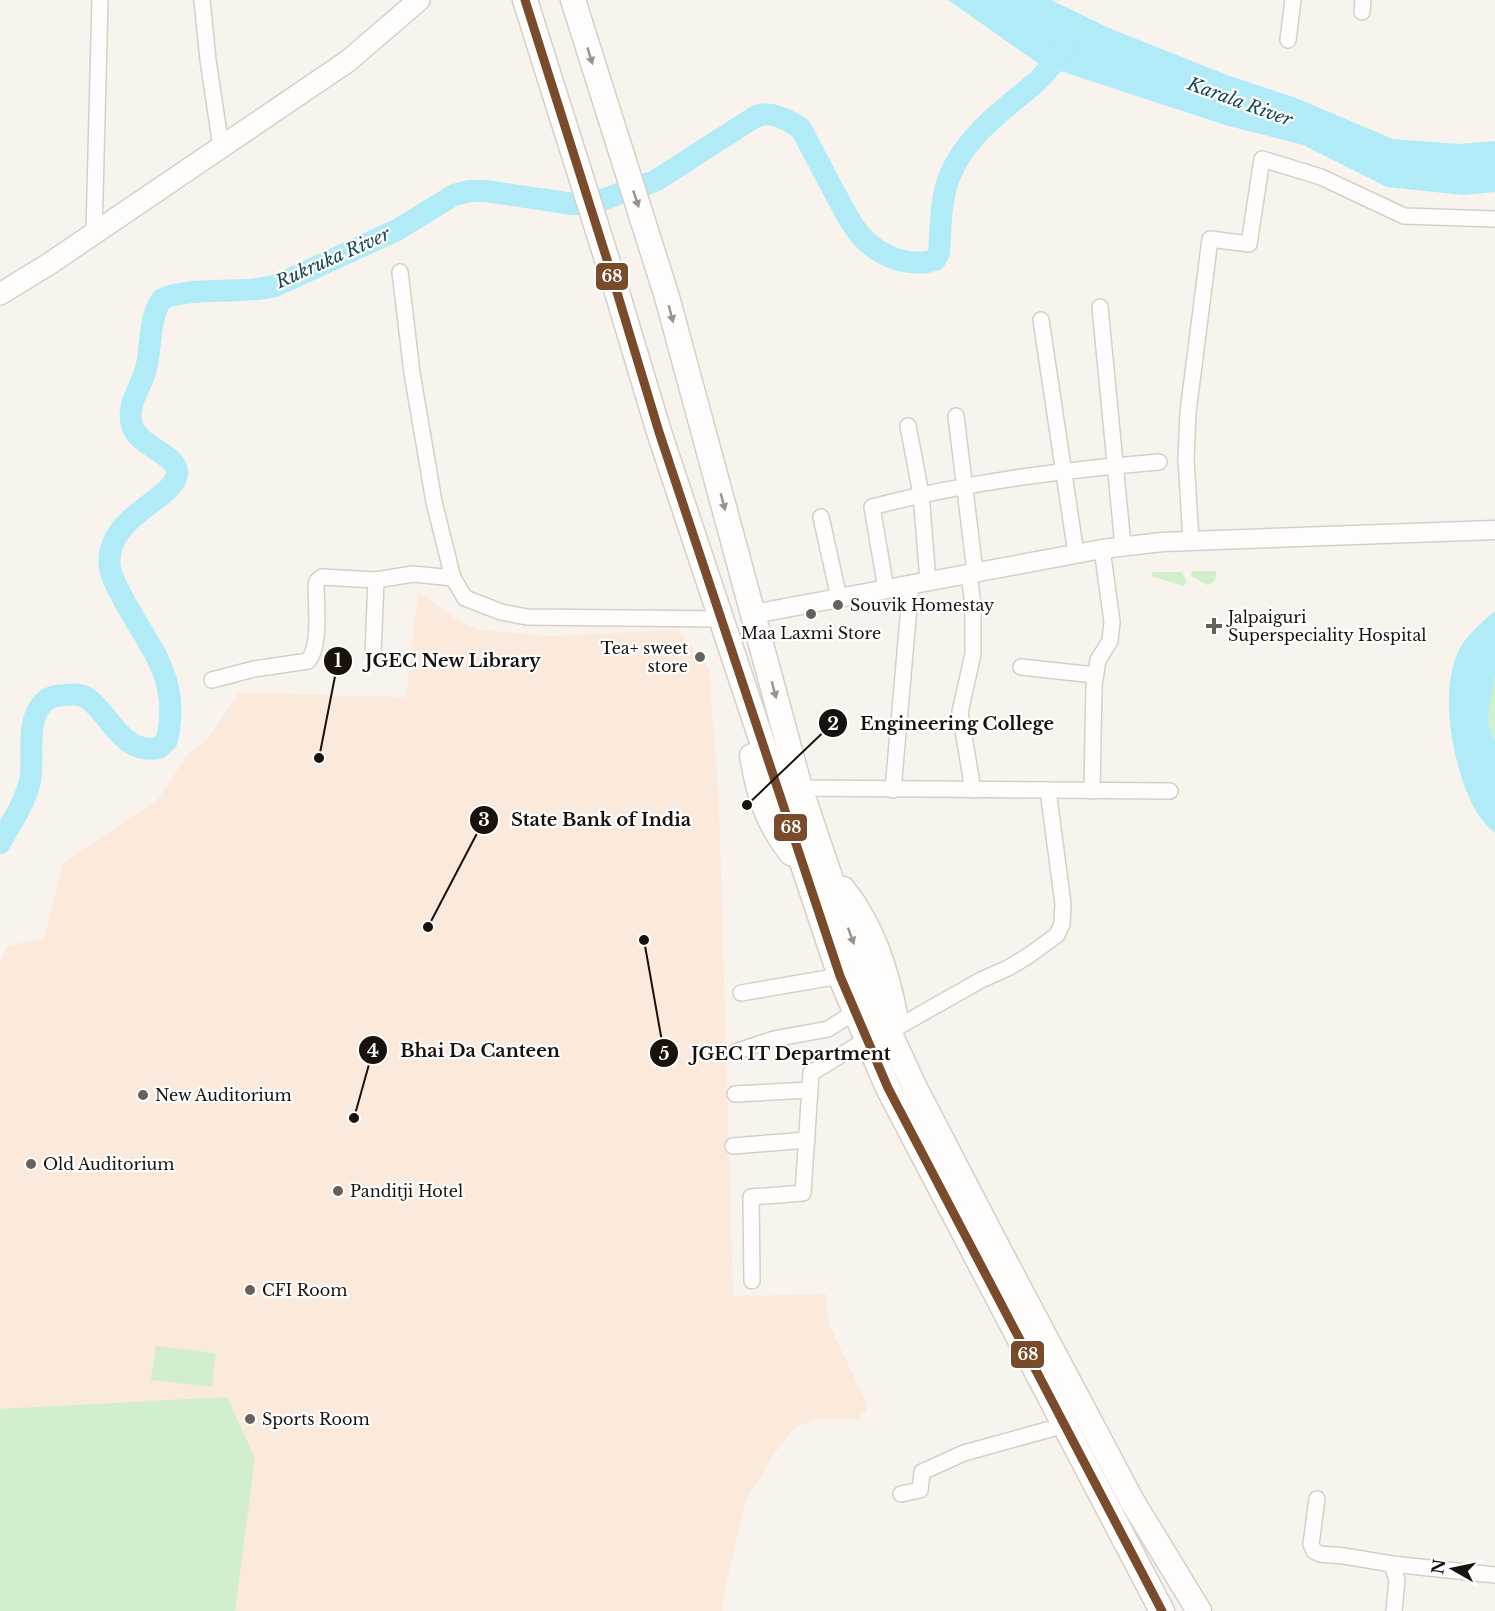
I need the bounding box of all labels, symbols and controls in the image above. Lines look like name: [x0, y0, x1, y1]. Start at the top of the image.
one-way arrow: [586, 47, 595, 65]
water label: Karala River: [1184, 73, 1296, 131]
one-way arrow: [631, 190, 641, 208]
water label: Rukruka River: [272, 223, 394, 293]
line badge: 68: [595, 262, 629, 291]
text: 68: [602, 266, 622, 286]
one-way arrow: [667, 304, 677, 323]
one-way arrow: [718, 493, 728, 511]
place label: Souvik Homestay: [850, 595, 995, 615]
marker: Souvik Homestay: [831, 598, 845, 612]
marker: Maa Laxmi Store: [804, 607, 818, 621]
place label: Jalpaiguri Superspeciality Hospital: [1226, 607, 1426, 645]
marker: Jalpaiguri Superspeciality Hospital: [1205, 617, 1223, 635]
place label: Maa Laxmi Store: [741, 623, 881, 643]
place label: Tea+ sweet store: [601, 638, 688, 676]
callout: JGEC New Library: [323, 643, 553, 679]
text: 1: [334, 650, 342, 672]
text: JGEC New Library: [361, 650, 541, 672]
marker: Tea+ sweet store: [693, 650, 707, 664]
one-way arrow: [769, 681, 779, 699]
callout: Engineering College: [818, 705, 1066, 741]
text: 2: [827, 713, 839, 735]
text: Engineering College: [860, 713, 1054, 735]
callout: State Bank of India: [469, 802, 704, 838]
text: 3: [478, 809, 490, 831]
text: State Bank of India: [511, 809, 692, 831]
line badge: 68: [773, 813, 808, 842]
text: 68: [781, 817, 801, 837]
one-way arrow: [846, 927, 856, 945]
callout: Bhai Da Canteen: [358, 1032, 571, 1068]
callout: JGEC IT Department: [649, 1035, 903, 1071]
text: 4: [367, 1040, 379, 1062]
text: Bhai Da Canteen: [400, 1040, 560, 1062]
text: 5: [659, 1043, 669, 1065]
text: JGEC IT Department: [687, 1043, 891, 1065]
place label: New Auditorium: [155, 1085, 292, 1105]
marker: New Auditorium: [136, 1088, 150, 1102]
place label: Old Auditorium: [43, 1154, 175, 1174]
marker: Old Auditorium: [24, 1157, 38, 1171]
place label: Panditji Hotel: [350, 1181, 463, 1201]
marker: Panditji Hotel: [331, 1184, 345, 1198]
place label: CFI Room: [262, 1280, 347, 1300]
marker: CFI Room: [243, 1283, 257, 1297]
line badge: 68: [1010, 1340, 1045, 1369]
text: 68: [1018, 1344, 1038, 1364]
place label: Sports Room: [262, 1409, 370, 1429]
marker: Sports Room: [243, 1412, 257, 1426]
north arrow: [1423, 1539, 1483, 1599]
text: N: [1427, 1558, 1449, 1576]

